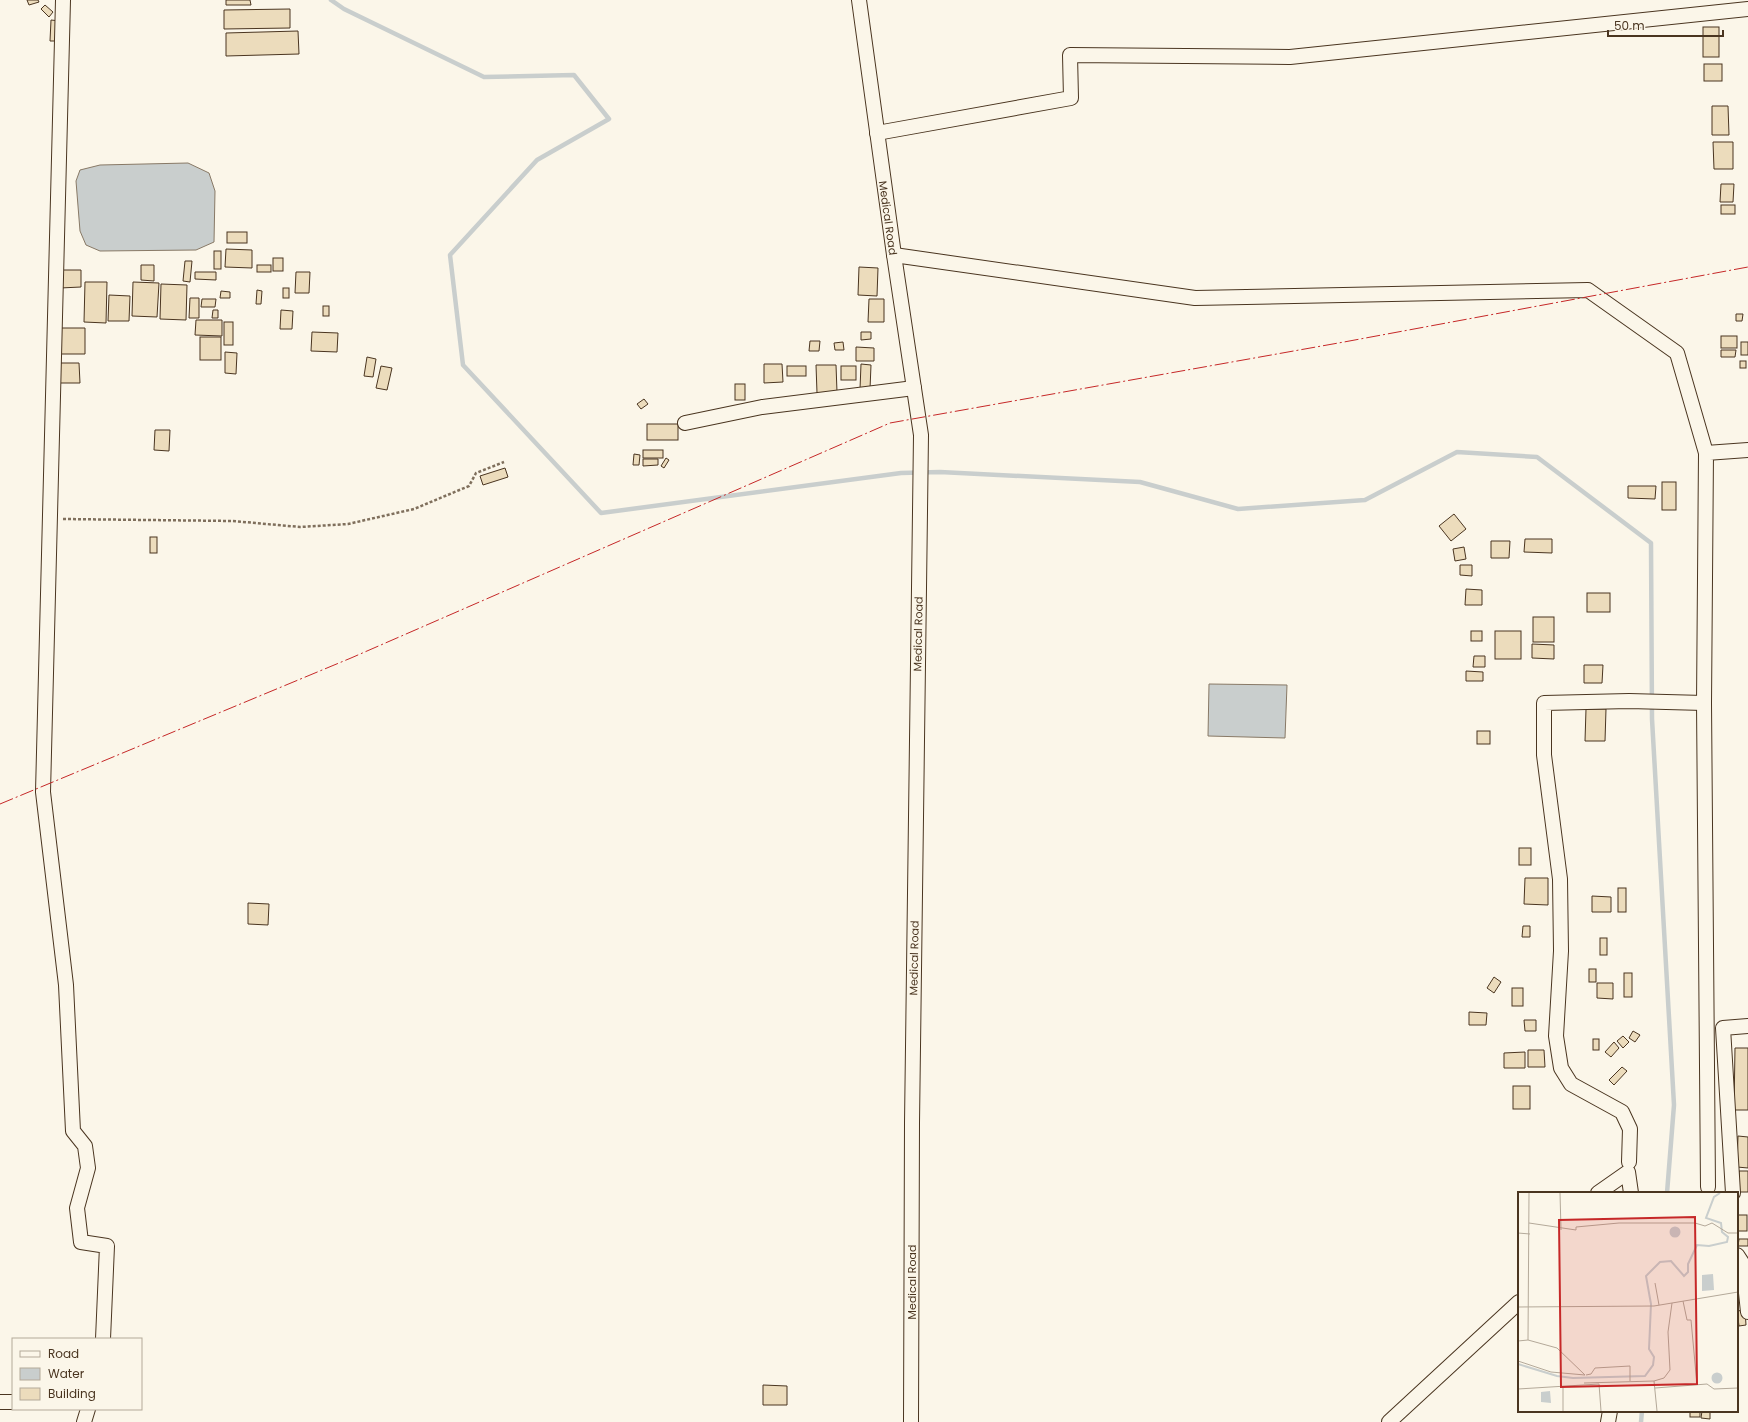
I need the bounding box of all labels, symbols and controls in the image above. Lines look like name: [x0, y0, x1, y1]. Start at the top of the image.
scale bar: [1608, 12, 1723, 38]
text: 50 m: [1614, 17, 1645, 34]
street label: Medical Road: [875, 180, 901, 256]
street label: Medical Road: [909, 596, 927, 672]
street label: Medical Road: [905, 920, 923, 996]
inset map: [1518, 1192, 1738, 1412]
street label: Medical Road: [904, 1245, 920, 1319]
legend: [12, 1338, 142, 1410]
text: Road: [48, 1345, 79, 1362]
text: Water: [48, 1365, 85, 1382]
text: Building: [48, 1385, 96, 1402]

